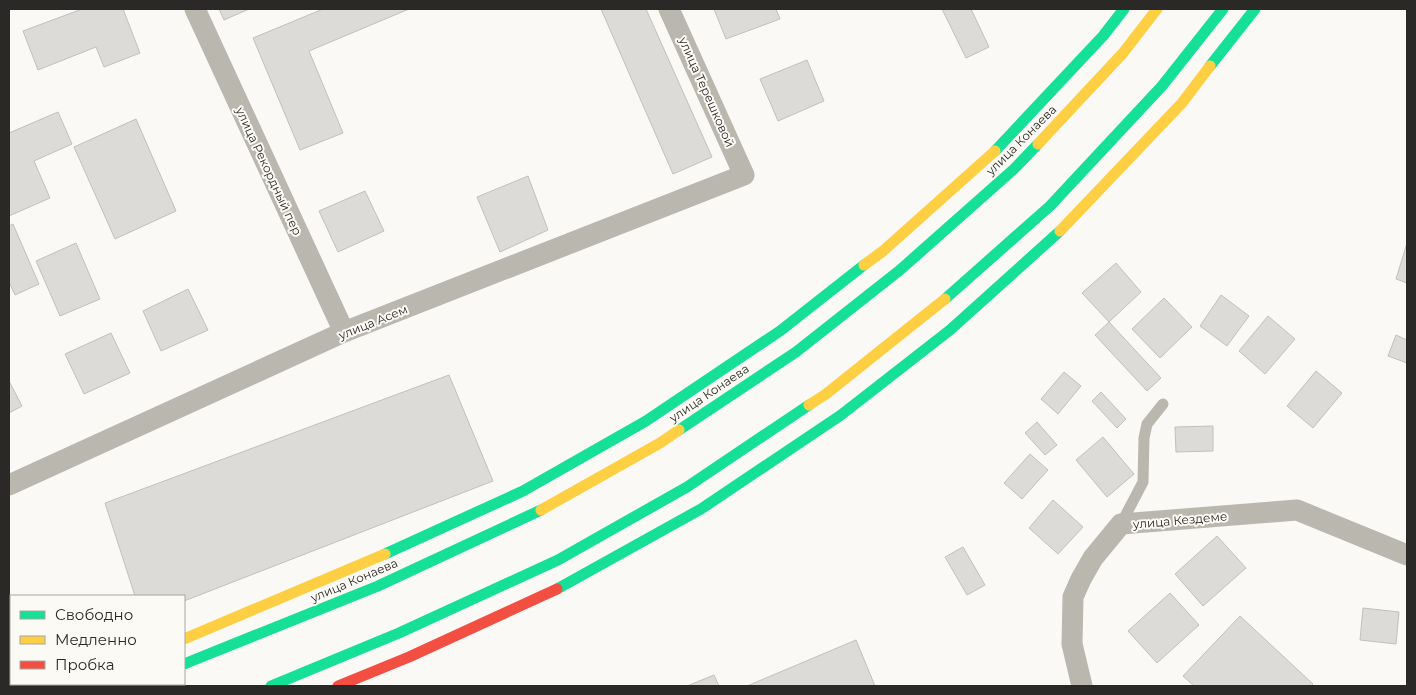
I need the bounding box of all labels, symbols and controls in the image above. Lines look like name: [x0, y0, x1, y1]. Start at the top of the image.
street label: улица Терешковой: [676, 34, 738, 149]
street label: улица Конаева: [982, 102, 1059, 179]
street label: улица Рекордный пер: [232, 104, 305, 237]
street label: улица Асем: [335, 301, 410, 343]
street label: улица Конаева: [665, 361, 752, 426]
street label: улица Кездеме: [1131, 508, 1228, 532]
street label: улица Конаева: [307, 555, 400, 605]
legend: [10, 595, 185, 685]
text: Свободно: [55, 605, 133, 624]
text: Медленно: [55, 630, 137, 649]
text: Пробка: [55, 655, 114, 674]

